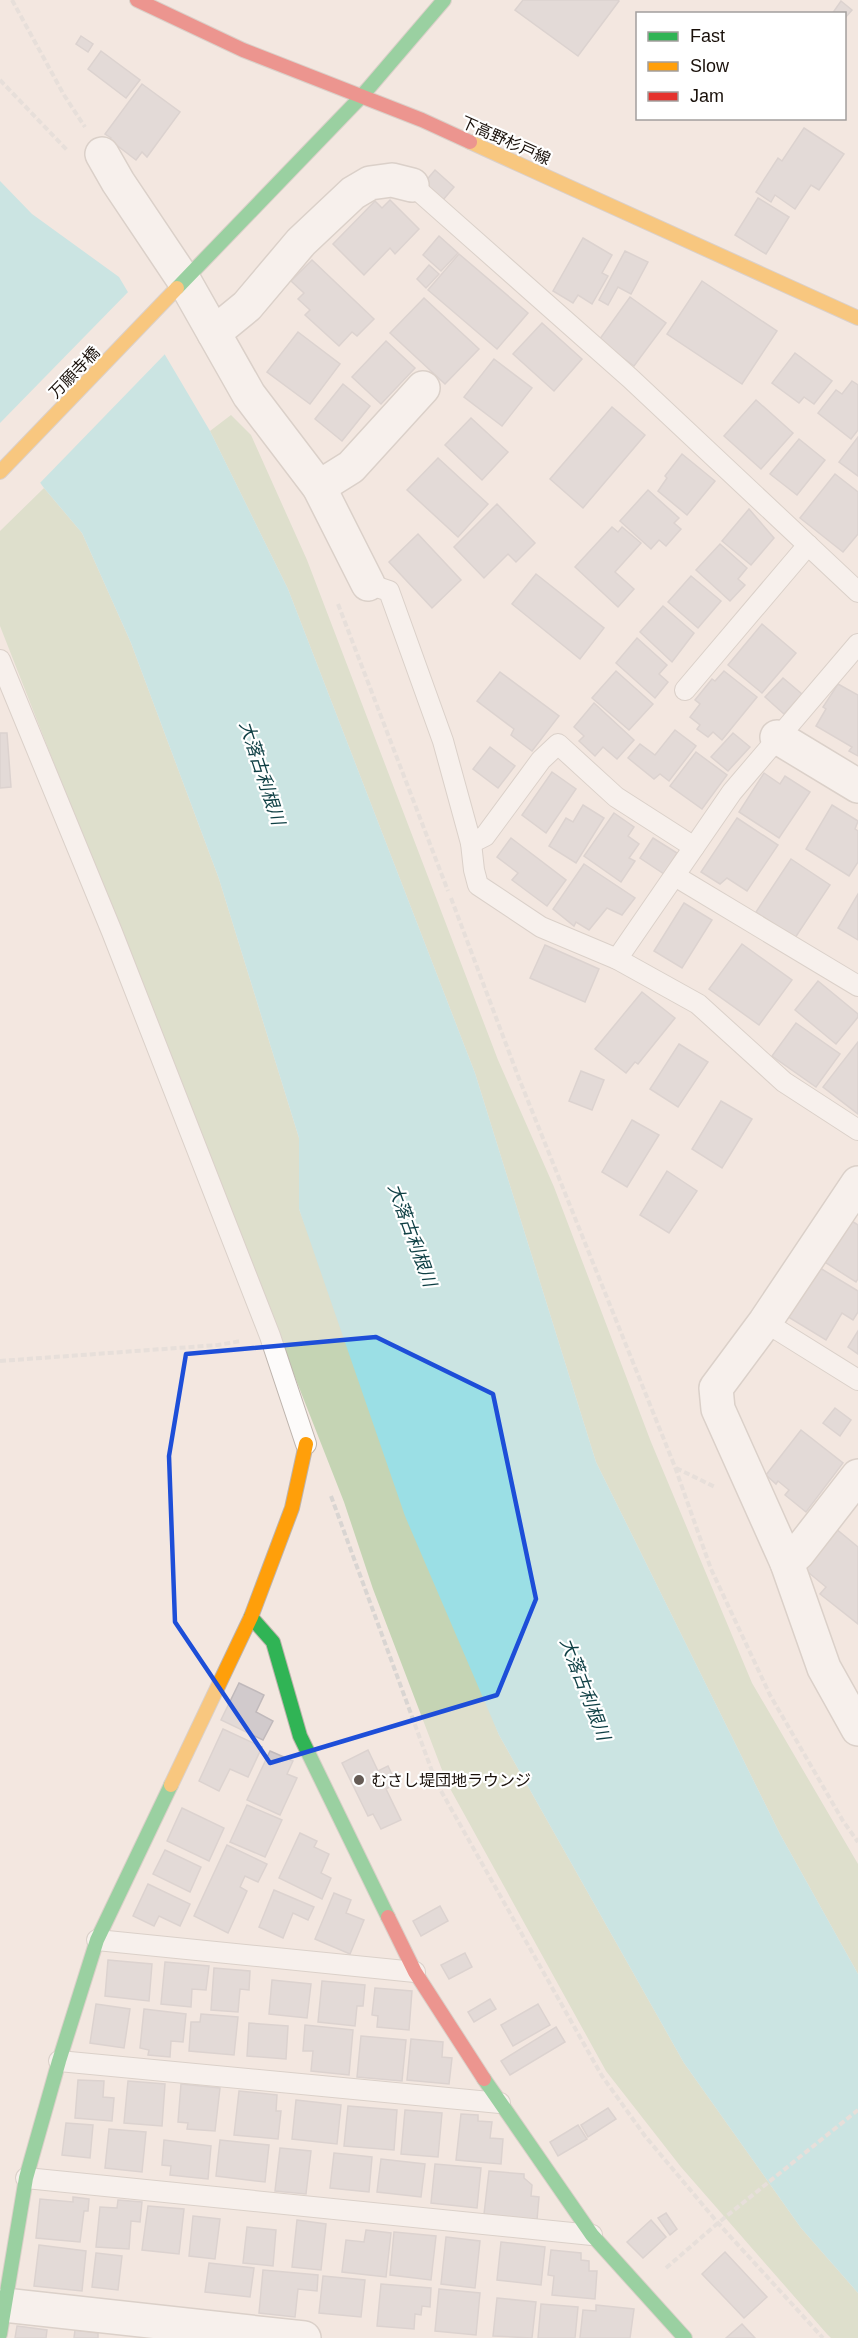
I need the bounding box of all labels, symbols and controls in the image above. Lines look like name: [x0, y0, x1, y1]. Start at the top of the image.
legend: [636, 12, 846, 120]
text: Fast: [690, 26, 725, 46]
text: Slow: [690, 56, 730, 76]
text: Jam: [690, 86, 724, 106]
street label: 下高野杉戸線: [458, 113, 553, 168]
street label: 万願寺橋: [46, 343, 103, 401]
water label: 大落古利根川: [236, 719, 289, 829]
water label: 大落古利根川: [384, 1181, 441, 1291]
water label: 大落古利根川: [556, 1635, 614, 1745]
place label: むさし堤団地ラウンジ: [371, 1772, 531, 1789]
marker: むさし堤団地ラウンジ: [352, 1773, 366, 1787]

